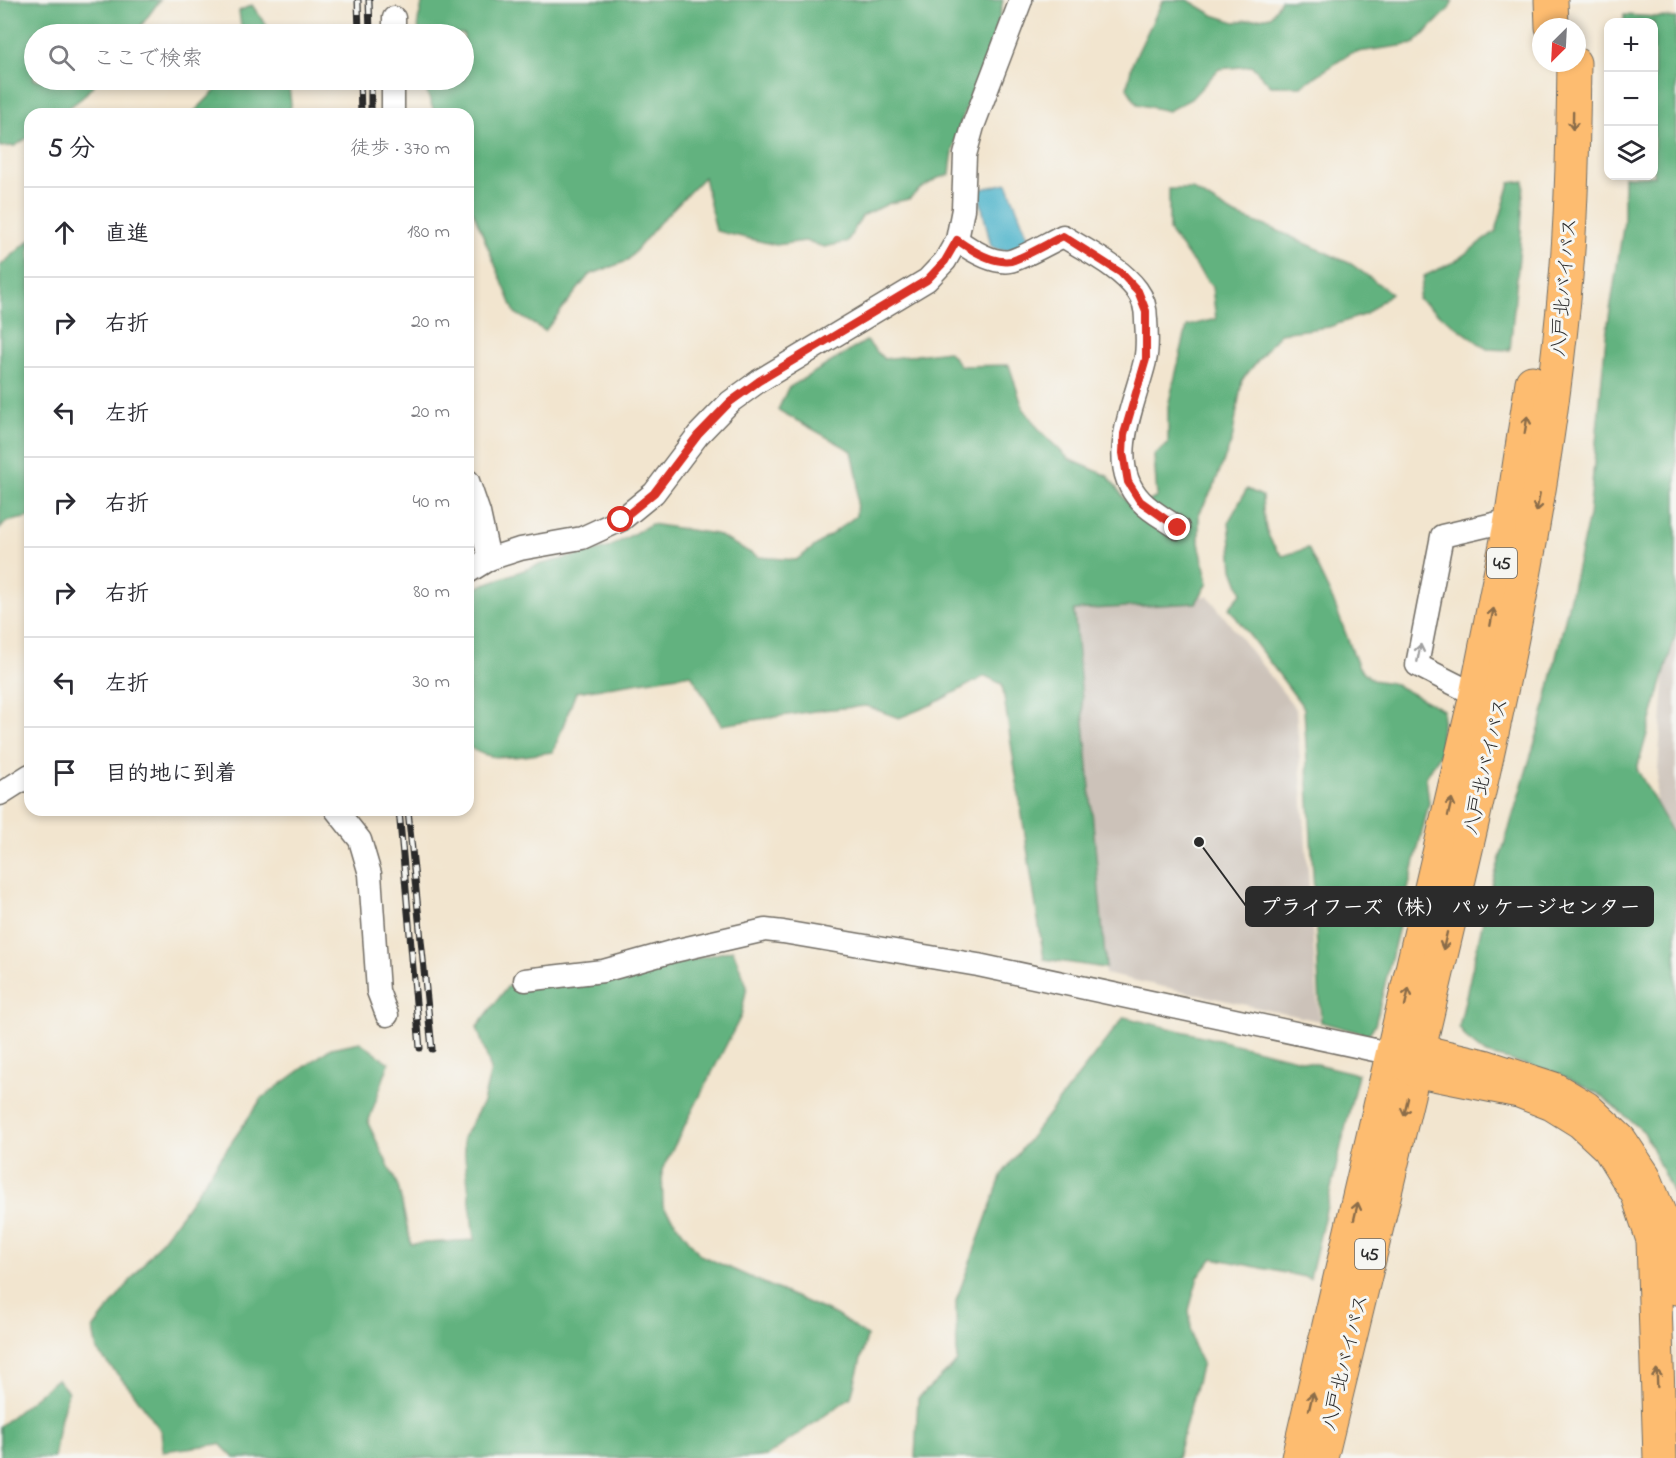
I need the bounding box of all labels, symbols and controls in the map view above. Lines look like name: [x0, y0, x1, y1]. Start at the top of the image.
north arrow: [1532, 18, 1586, 72]
map controls: [1604, 18, 1658, 180]
button: +: [1604, 18, 1658, 72]
search box: [24, 24, 474, 90]
icon: search: [45, 41, 78, 74]
text: ここで検索: [93, 44, 203, 76]
button: −: [1604, 72, 1658, 126]
one-way arrow: [1567, 111, 1579, 131]
button: layers: [1604, 126, 1658, 180]
text: 5 分: [48, 131, 95, 169]
text: 徒歩 · 370 m: [350, 135, 450, 164]
icon: ahead: [48, 216, 81, 249]
street label: 八戸北バイパス: [1545, 216, 1586, 358]
text: 180 m: [407, 218, 450, 247]
text: 直進: [105, 219, 149, 251]
icon: right: [48, 306, 81, 339]
text: 20 m: [411, 308, 450, 337]
text: 右折: [105, 309, 149, 341]
icon: left: [48, 396, 81, 429]
text: 20 m: [411, 398, 450, 427]
text: 左折: [105, 399, 149, 431]
one-way arrow: [1520, 415, 1531, 435]
icon: right: [48, 486, 81, 519]
text: 40 m: [413, 488, 450, 517]
text: 右折: [105, 489, 149, 521]
one-way arrow: [1532, 493, 1543, 513]
route start: [607, 506, 633, 532]
route end: [1164, 514, 1190, 540]
road number: 45: [1487, 548, 1517, 578]
icon: right: [48, 576, 81, 609]
text: 80 m: [413, 578, 450, 607]
text: 右折: [105, 579, 149, 611]
one-way arrow: [1487, 607, 1498, 627]
one-way arrow: [1414, 643, 1425, 663]
icon: left: [48, 666, 81, 699]
text: 30 m: [413, 668, 450, 697]
text: 左折: [105, 669, 149, 701]
street label: 八戸北バイパス: [1458, 695, 1517, 838]
icon: arrive: [48, 756, 81, 789]
text: 目的地に到着: [105, 759, 237, 791]
one-way arrow: [1445, 798, 1457, 817]
callout: プライフーズ（株） パッケージセンター: [1246, 887, 1653, 926]
text: プライフーズ（株） パッケージセンター: [1259, 894, 1641, 924]
one-way arrow: [1439, 931, 1450, 950]
one-way arrow: [1401, 988, 1413, 1007]
one-way arrow: [1399, 1098, 1411, 1117]
one-way arrow: [1351, 1202, 1363, 1221]
road number: 45: [1355, 1239, 1385, 1269]
street label: 八戸北バイパス: [1315, 1291, 1377, 1434]
one-way arrow: [1651, 1369, 1662, 1389]
one-way arrow: [1306, 1392, 1318, 1411]

